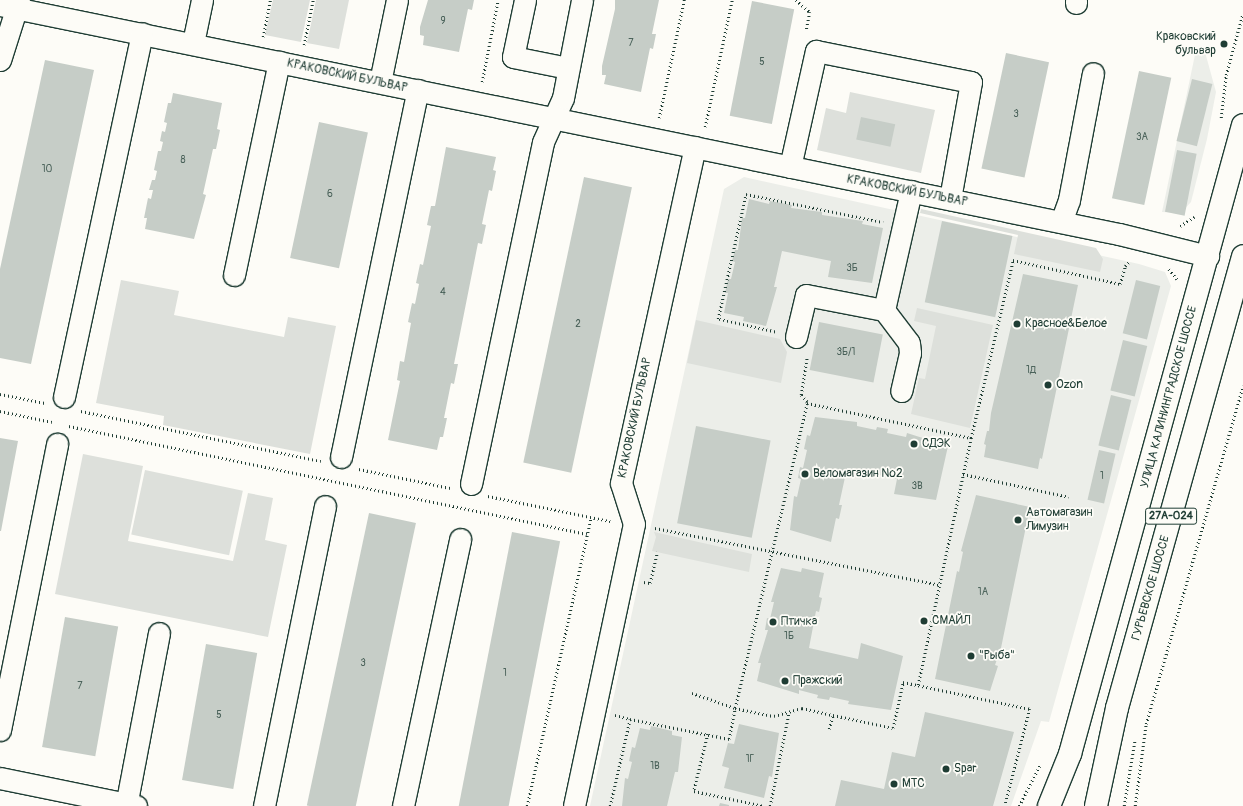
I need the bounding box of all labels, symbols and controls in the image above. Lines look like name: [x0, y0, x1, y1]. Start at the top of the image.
house number: 9: [440, 16, 446, 28]
place label: Краковский бульвар: [1156, 30, 1216, 58]
house number: 7: [628, 38, 634, 50]
marker: Краковский бульвар: [1219, 39, 1229, 49]
street label: КРАКОВСКИЙ БУЛЬВАР: [286, 56, 408, 96]
house number: 5: [759, 57, 765, 69]
house number: 3: [1013, 109, 1019, 121]
house number: 3А: [1136, 132, 1148, 144]
house number: 8: [180, 155, 186, 167]
house number: 10: [42, 164, 52, 176]
street label: КРАКОВСКИЙ БУЛЬВАР: [845, 172, 969, 210]
house number: 6: [327, 189, 333, 201]
house number: 3Б: [846, 263, 858, 275]
house number: 4: [440, 287, 446, 299]
street label: УЛИЦА КАЛИНИНГРАДСКОЕ ШОССЕ: [1138, 304, 1200, 490]
place label: Красное&Белое: [1025, 317, 1107, 331]
house number: 2: [575, 319, 581, 331]
marker: Красное&Белое: [1012, 319, 1022, 329]
house number: 3Б/1: [836, 347, 856, 359]
street label: КРАКОВСКИЙ БУЛЬВАР: [615, 357, 655, 479]
house number: 1Д: [1026, 365, 1036, 377]
place label: Ozon: [1056, 378, 1083, 392]
marker: Ozon: [1043, 380, 1053, 390]
place label: СДЭК: [922, 437, 951, 451]
marker: СДЭК: [909, 439, 919, 449]
place label: Веломагазин №2: [813, 467, 903, 481]
marker: Веломагазин №2: [800, 469, 810, 479]
house number: 1: [1100, 471, 1104, 483]
house number: 3В: [911, 481, 923, 493]
place label: Автомагазин Лимузин: [1026, 506, 1092, 534]
road number: 27А-024: [1145, 507, 1197, 525]
marker: Автомагазин Лимузин: [1013, 515, 1023, 525]
street label: ГУРЬЕВСКОЕ ШОССЕ: [1129, 534, 1173, 642]
house number: 1А: [978, 587, 988, 599]
place label: СМАЙЛ: [932, 614, 970, 628]
place label: Птичка: [781, 615, 817, 629]
marker: СМАЙЛ: [919, 616, 929, 626]
marker: Птичка: [768, 617, 778, 627]
house number: 1Б: [784, 631, 794, 643]
place label: "Рыба": [979, 649, 1015, 663]
marker: "Рыба": [966, 651, 976, 661]
house number: 3: [360, 658, 366, 670]
house number: 1: [503, 668, 507, 680]
place label: Пражский: [793, 674, 843, 688]
marker: Пражский: [780, 676, 790, 686]
house number: 7: [77, 681, 83, 693]
house number: 5: [216, 710, 222, 722]
house number: 1Г: [746, 754, 754, 766]
house number: 1В: [650, 761, 660, 773]
place label: Spar: [954, 762, 977, 776]
marker: Spar: [941, 764, 951, 774]
place label: МТС: [902, 777, 925, 791]
marker: МТС: [889, 779, 899, 789]

